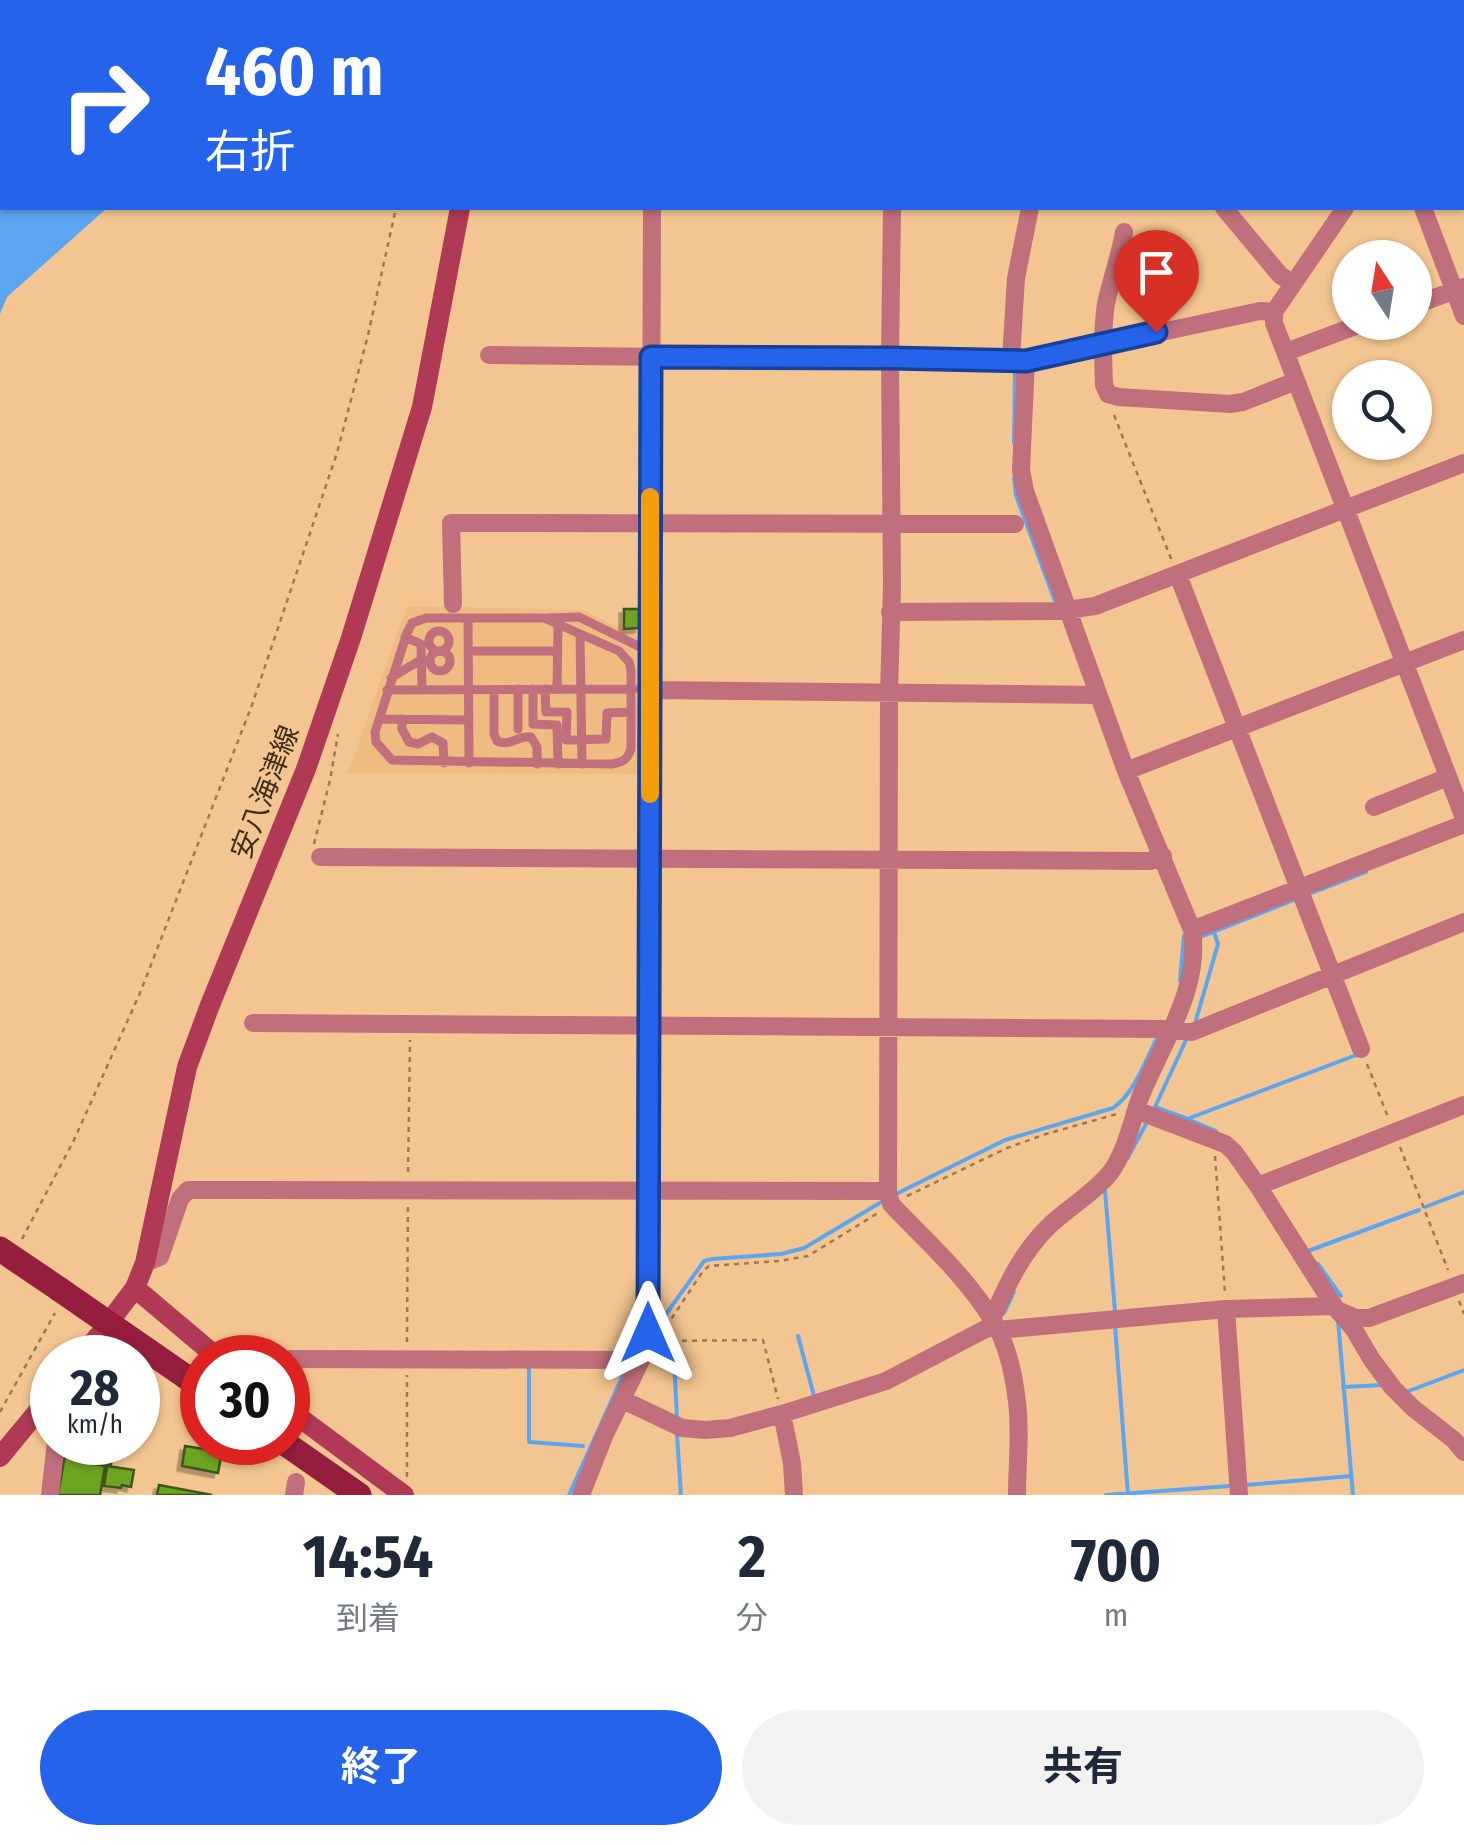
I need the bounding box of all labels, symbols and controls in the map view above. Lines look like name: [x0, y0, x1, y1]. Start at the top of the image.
text: 460 m: [205, 30, 384, 114]
icon: right: [40, 40, 170, 170]
text: 右折: [205, 125, 295, 179]
pin: [1114, 230, 1199, 333]
north arrow: [1332, 240, 1432, 340]
map controls: [1332, 240, 1432, 460]
icon: arrive: [1129, 245, 1184, 300]
button: search: [1332, 360, 1432, 460]
street label: 安八海津線: [225, 721, 305, 863]
position arrow: [596, 1281, 700, 1385]
speed limit sign: 30: [180, 1335, 310, 1465]
text: 28: [70, 1358, 120, 1418]
text: km/h: [67, 1410, 123, 1440]
text: 14:54: [303, 1521, 433, 1593]
text: 2: [738, 1521, 766, 1593]
text: 700: [1071, 1525, 1161, 1597]
text: m: [1104, 1596, 1128, 1634]
text: 到着: [336, 1599, 400, 1637]
text: 分: [736, 1599, 768, 1637]
button: 終了: [40, 1710, 722, 1825]
button: 共有: [742, 1710, 1424, 1825]

